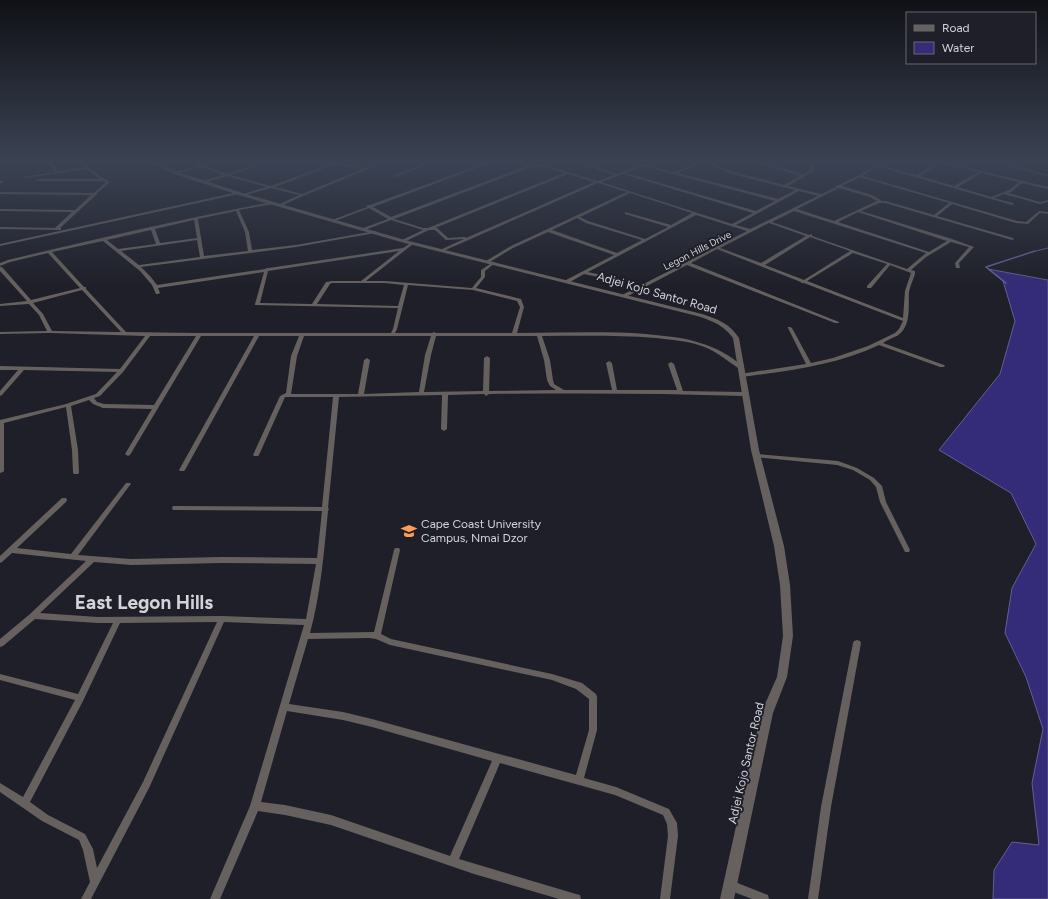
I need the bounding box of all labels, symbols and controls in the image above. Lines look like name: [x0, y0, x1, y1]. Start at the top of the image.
legend: [906, 12, 1036, 64]
text: Road: [942, 21, 970, 35]
text: Water: [942, 41, 974, 55]
street label: Legon Hills Drive: [661, 227, 734, 273]
street label: Adjei Kojo Santor Road: [595, 269, 719, 317]
place label: Cape Coast University Campus, Nmai Dzor: [421, 517, 542, 545]
school or university icon: Cape Coast University Campus, Nmai Dzor: [400, 522, 418, 540]
district label: East Legon Hills: [75, 591, 213, 614]
street label: Adjei Kojo Santor Road: [725, 701, 767, 825]

